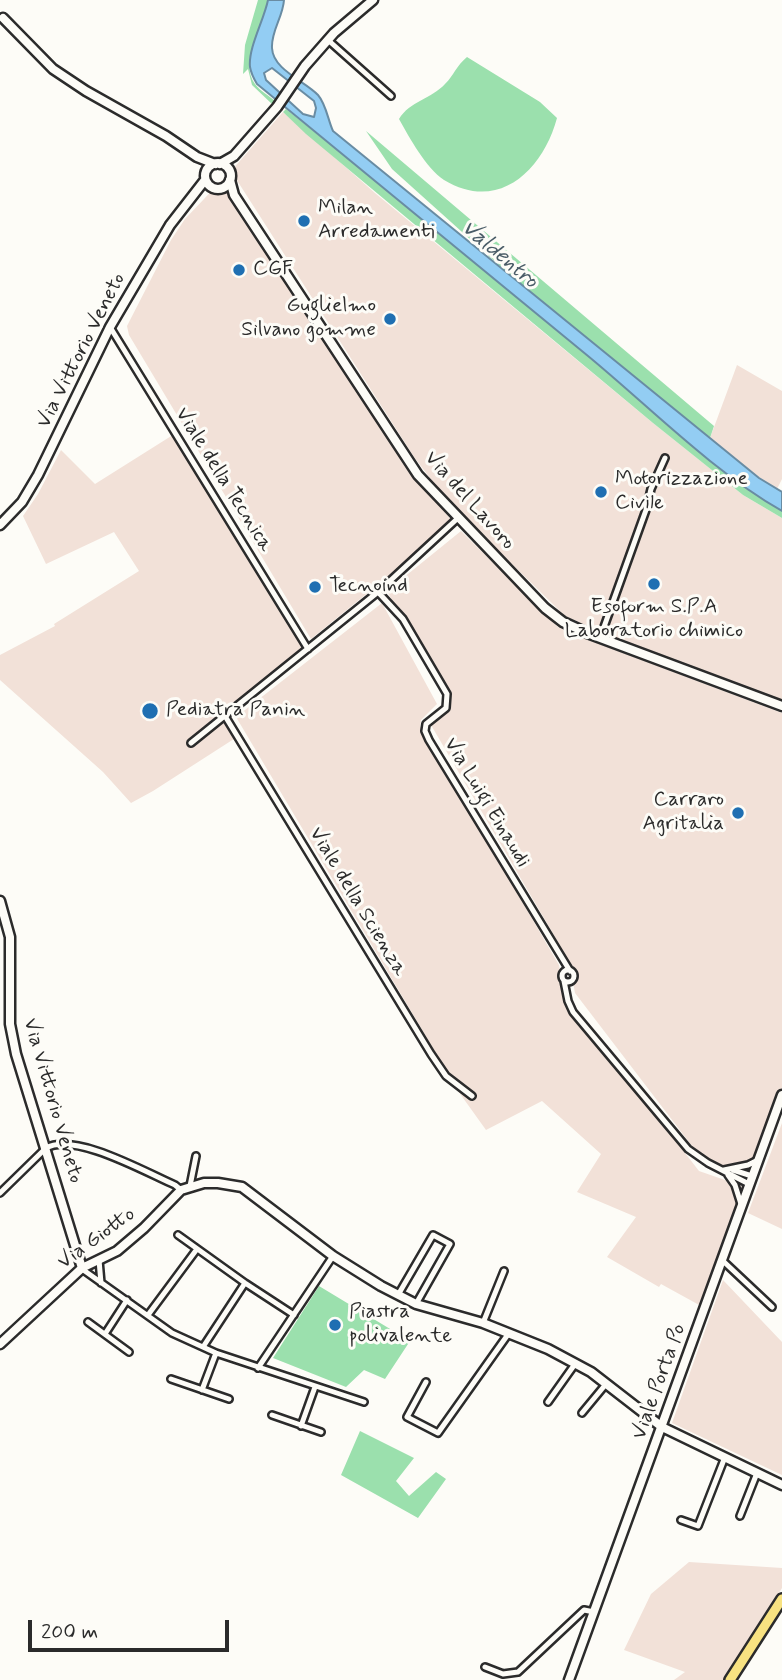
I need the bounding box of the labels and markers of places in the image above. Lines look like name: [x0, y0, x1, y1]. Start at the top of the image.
place label: Milan Arredamenti: [318, 196, 435, 246]
marker: Milan Arredamenti: [296, 213, 312, 229]
place label: CGF: [253, 257, 293, 283]
marker: CGF: [231, 262, 247, 278]
place label: Guglielmo Silvano gomme: [241, 294, 376, 344]
marker: Guglielmo Silvano gomme: [382, 311, 398, 327]
place label: Motorizzazione Civile: [615, 467, 748, 517]
marker: Motorizzazione Civile: [593, 484, 609, 500]
place label: Tecnoind: [329, 574, 408, 600]
marker: Esoform S.P.A Laboratorio chimico: [646, 576, 662, 592]
marker: Tecnoind: [307, 579, 323, 595]
place label: Esoform S.P.A Laboratorio chimico: [565, 595, 743, 645]
place label: Pediatra Panin: [166, 698, 305, 724]
marker: Pediatra Panin: [140, 701, 160, 721]
place label: Carraro Agritalia: [642, 788, 724, 838]
marker: Carraro Agritalia: [730, 805, 746, 821]
place label: Piastra polivalente: [349, 1300, 452, 1350]
marker: Piastra polivalente: [327, 1317, 343, 1333]

